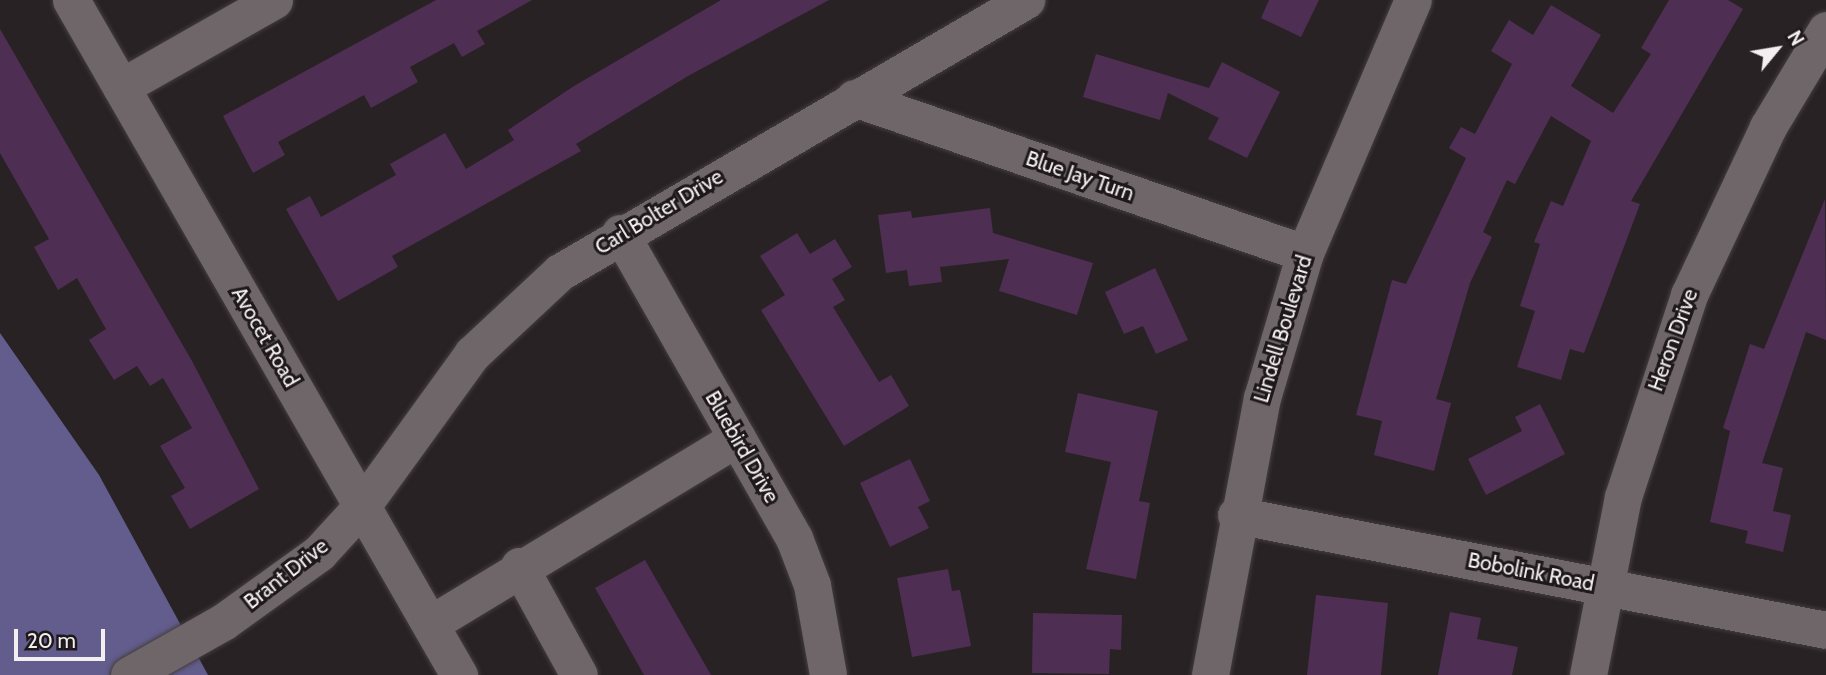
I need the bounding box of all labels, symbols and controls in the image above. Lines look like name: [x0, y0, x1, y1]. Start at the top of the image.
north arrow: [1742, 14, 1812, 84]
text: N: [1782, 27, 1809, 50]
street label: Blue Jay Turn: [1023, 146, 1137, 206]
street label: Carl Bolter Drive: [591, 164, 727, 260]
street label: Lindell Boulevard: [1249, 252, 1317, 406]
street label: Avocet Road: [226, 282, 304, 392]
street label: Heron Drive: [1643, 286, 1703, 394]
street label: Bluebird Drive: [700, 387, 784, 507]
street label: Brant Drive: [239, 533, 333, 615]
street label: Bobolink Road: [1466, 547, 1596, 597]
scale bar: [18, 616, 108, 660]
text: 20 m: [27, 628, 76, 653]

